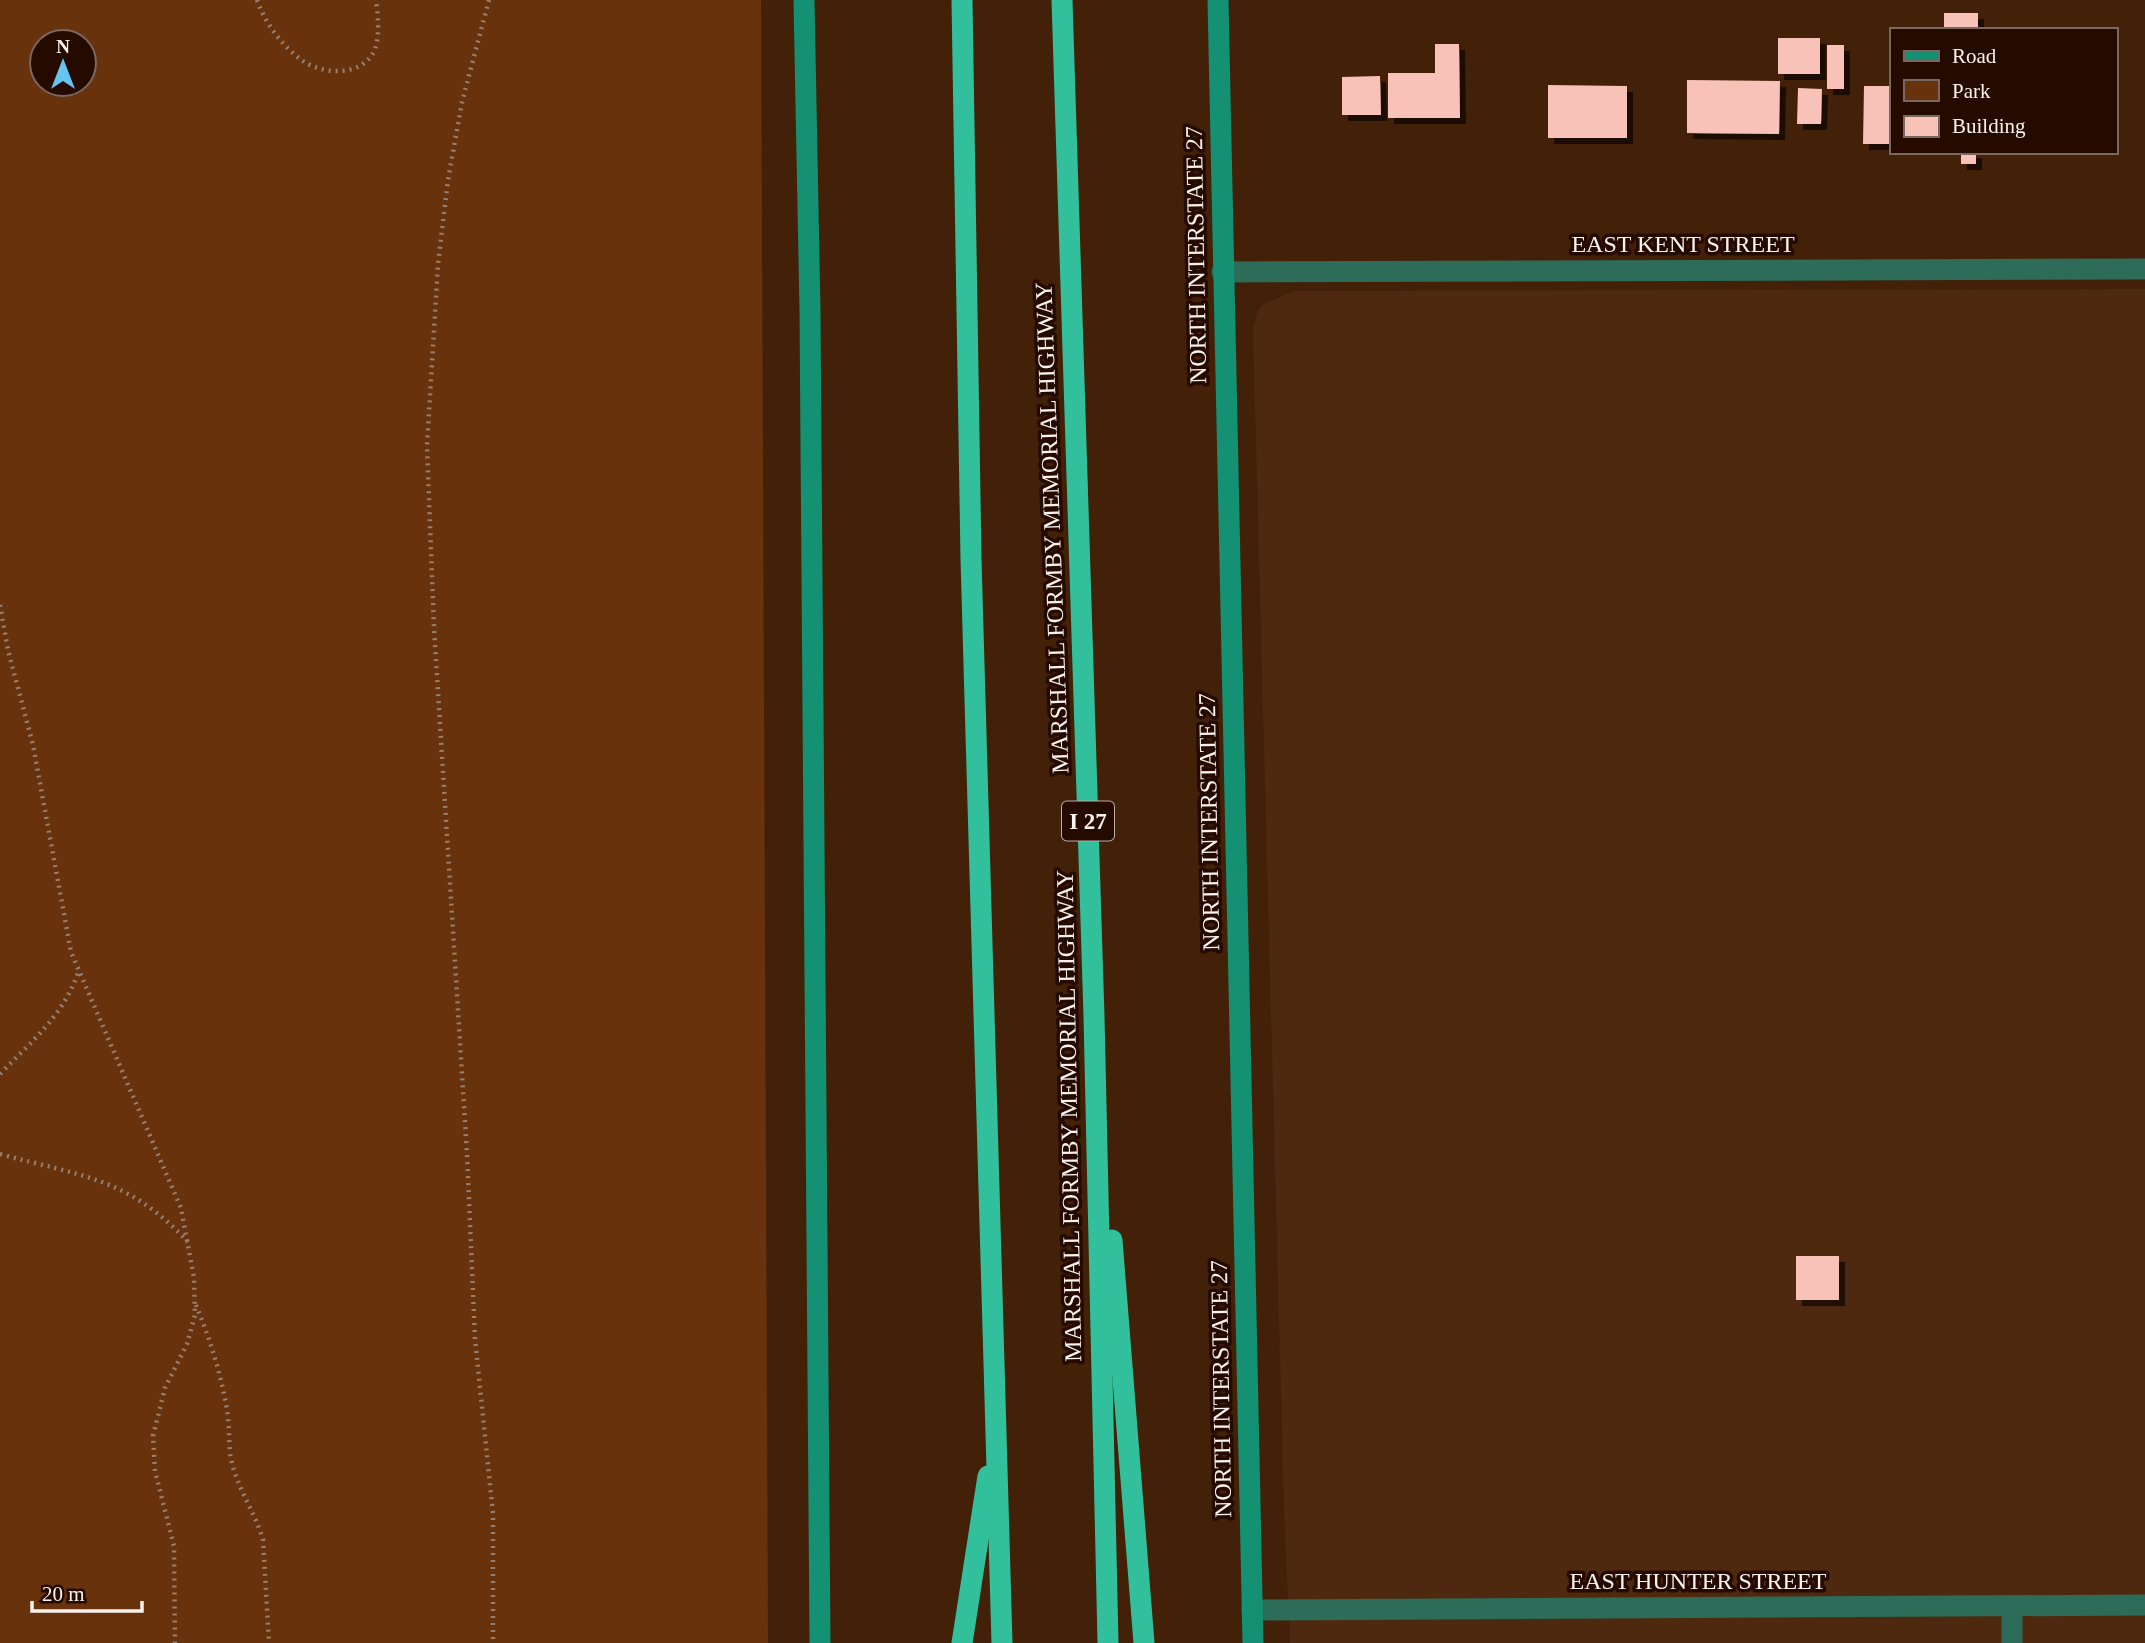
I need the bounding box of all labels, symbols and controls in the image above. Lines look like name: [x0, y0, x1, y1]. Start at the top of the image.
north arrow: [28, 28, 98, 98]
legend: [1890, 28, 2117, 154]
text: N: [56, 36, 70, 57]
text: Road: [1952, 44, 1997, 68]
text: Park: [1952, 79, 1991, 103]
text: Building: [1952, 114, 2026, 138]
street label: NORTH INTERSTATE 27: [1181, 126, 1211, 384]
street label: EAST KENT STREET: [1571, 231, 1795, 257]
street label: MARSHALL FORMBY MEMORIAL HIGHWAY: [1030, 282, 1074, 774]
street label: NORTH INTERSTATE 27: [1194, 693, 1224, 951]
road number: I 27: [1062, 802, 1114, 841]
street label: MARSHALL FORMBY MEMORIAL HIGHWAY: [1052, 870, 1086, 1362]
street label: NORTH INTERSTATE 27: [1206, 1260, 1236, 1518]
street label: EAST HUNTER STREET: [1570, 1568, 1827, 1594]
scale bar: [32, 1570, 142, 1614]
text: 20 m: [42, 1582, 85, 1606]

